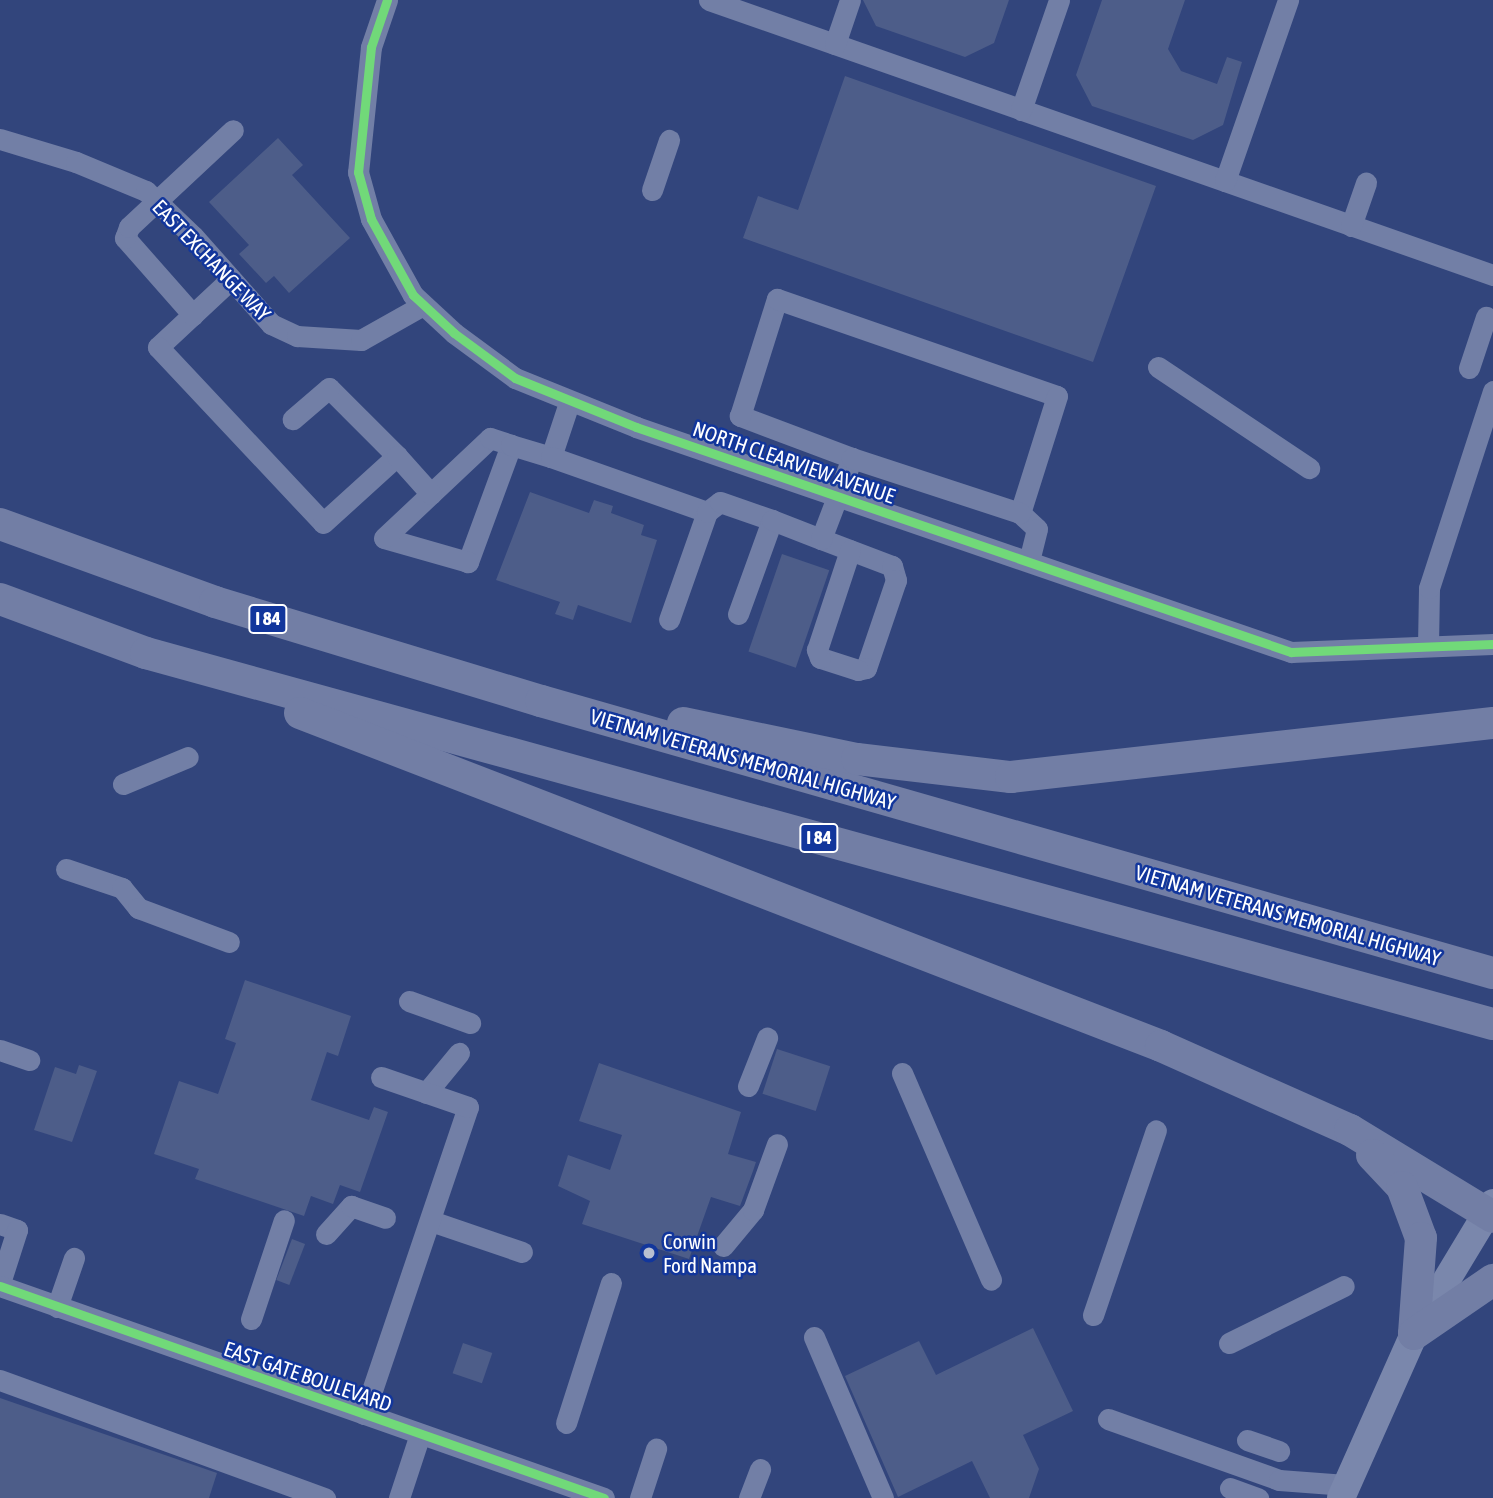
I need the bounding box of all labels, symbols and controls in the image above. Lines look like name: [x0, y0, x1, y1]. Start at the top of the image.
street label: EAST EXCHANGE WAY: [148, 194, 276, 326]
street label: NORTH CLEARVIEW AVENUE: [690, 416, 898, 508]
road number: I 84: [247, 604, 289, 634]
street label: VIETNAM VETERANS MEMORIAL HIGHWAY: [587, 703, 899, 815]
road number: I 84: [798, 822, 840, 853]
street label: VIETNAM VETERANS MEMORIAL HIGHWAY: [1132, 859, 1444, 971]
place label: Corwin Ford Nampa: [663, 1228, 757, 1278]
marker: Corwin Ford Nampa: [641, 1245, 657, 1261]
street label: EAST GATE BOULEVARD: [221, 1335, 395, 1417]

